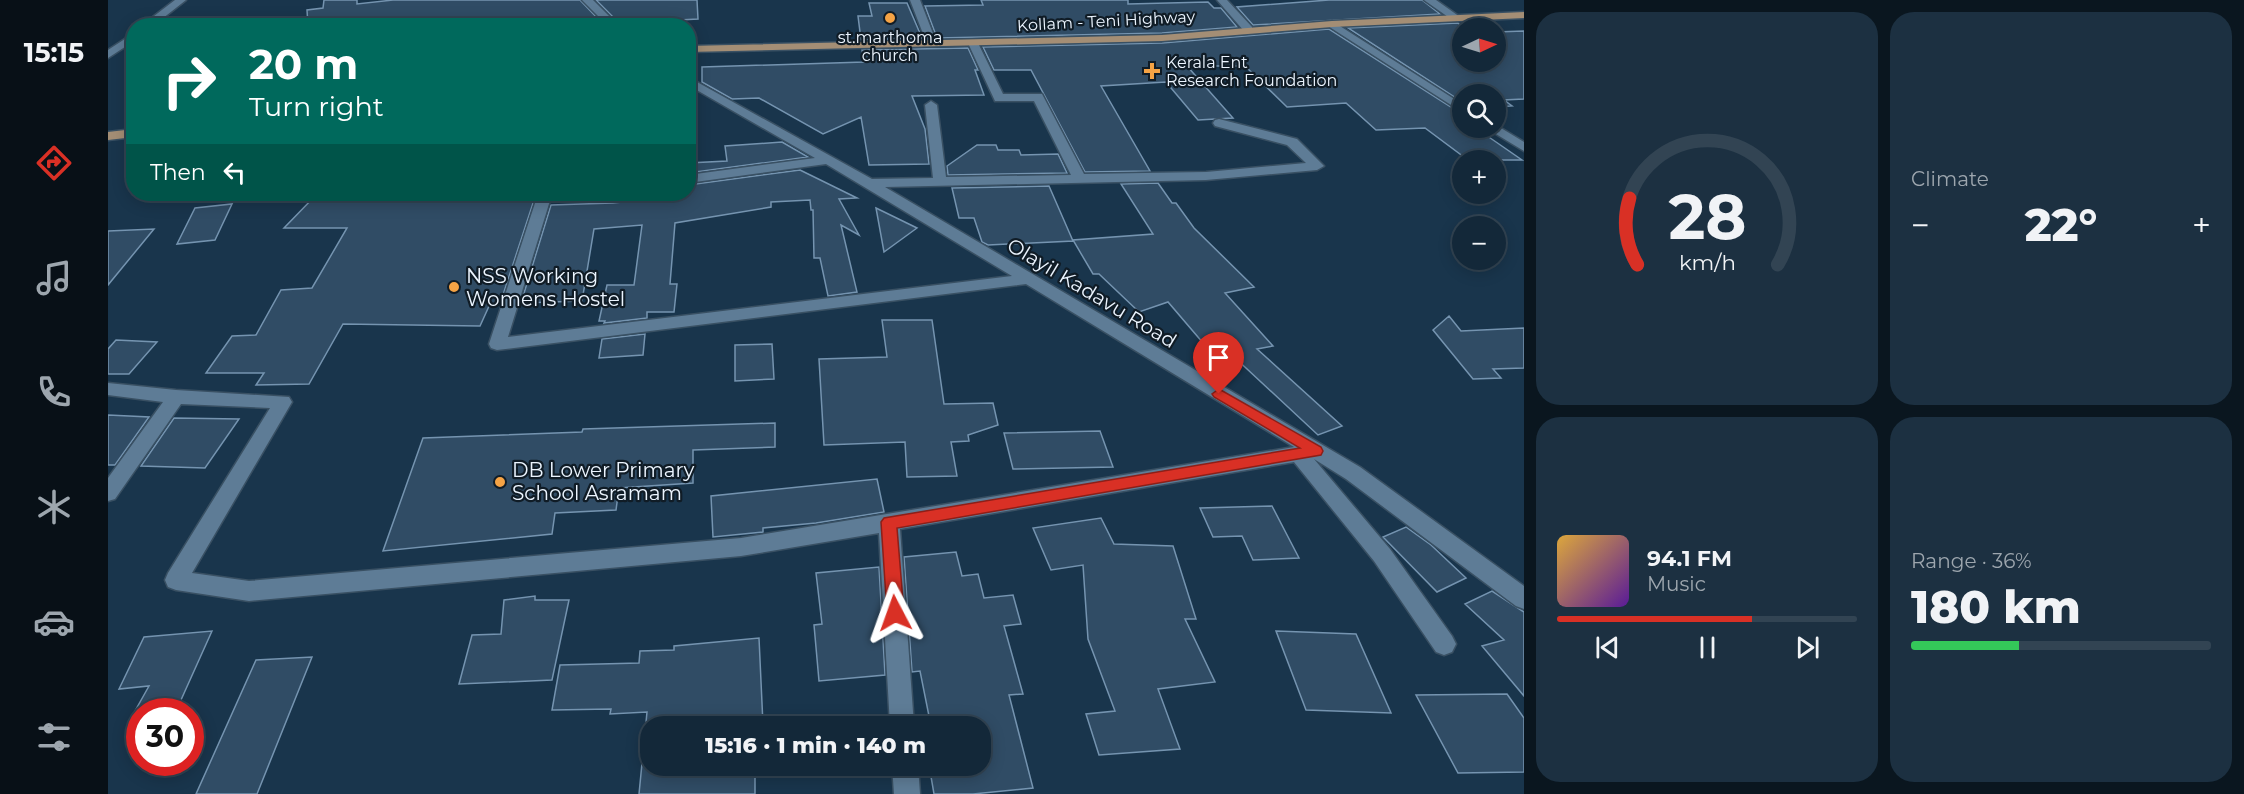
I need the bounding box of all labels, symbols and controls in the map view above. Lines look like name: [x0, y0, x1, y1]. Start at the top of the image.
street label: Kollam - Teni Highway: [1016, 7, 1196, 35]
marker: st.marthoma church: [883, 11, 897, 25]
north arrow: [1452, 18, 1506, 72]
map controls: [1452, 18, 1506, 270]
place label: st.marthoma church: [838, 28, 942, 65]
text: 15:15: [24, 36, 84, 69]
text: 20 m: [249, 38, 358, 90]
icon: right: [150, 42, 228, 120]
place label: Kerala Ent Research Foundation: [1166, 53, 1337, 90]
marker: Kerala Ent Research Foundation: [1143, 62, 1161, 80]
button: search: [1452, 84, 1506, 138]
text: Turn right: [249, 90, 384, 123]
icon: directions: [33, 142, 75, 184]
button: +: [1452, 150, 1506, 204]
icon: left: [218, 156, 251, 189]
text: Then: [150, 159, 206, 186]
text: Climate: [1911, 167, 1989, 191]
text: 28: [1668, 179, 1746, 255]
text: 22°: [2025, 197, 2097, 252]
text: −: [1911, 205, 1930, 245]
text: +: [2192, 205, 2211, 245]
button: −: [1452, 216, 1506, 270]
street label: Olayil Kadavu Road: [1003, 233, 1181, 353]
text: km/h: [1678, 250, 1736, 276]
icon: music: [33, 257, 75, 299]
place label: NSS Working Womens Hostel: [466, 264, 625, 311]
marker: NSS Working Womens Hostel: [447, 280, 461, 294]
pin: [1193, 332, 1244, 394]
icon: arrive: [1202, 341, 1235, 374]
icon: phone: [33, 371, 75, 413]
place label: DB Lower Primary School Asramam: [512, 458, 694, 505]
marker: DB Lower Primary School Asramam: [493, 475, 507, 489]
icon: climate: [33, 486, 75, 528]
text: 94.1 FM: [1647, 545, 1732, 572]
text: Range · 36%: [1911, 549, 2032, 573]
text: Music: [1647, 572, 1706, 596]
text: 180 km: [1911, 579, 2081, 634]
position arrow: [863, 581, 927, 645]
icon: car: [33, 601, 75, 643]
icon: previous: [1591, 631, 1624, 664]
icon: pause: [1691, 631, 1724, 664]
icon: next: [1791, 631, 1824, 664]
speed limit sign: 30: [126, 698, 204, 776]
icon: filters: [33, 716, 75, 758]
text: 15:16 · 1 min · 140 m: [705, 732, 926, 759]

